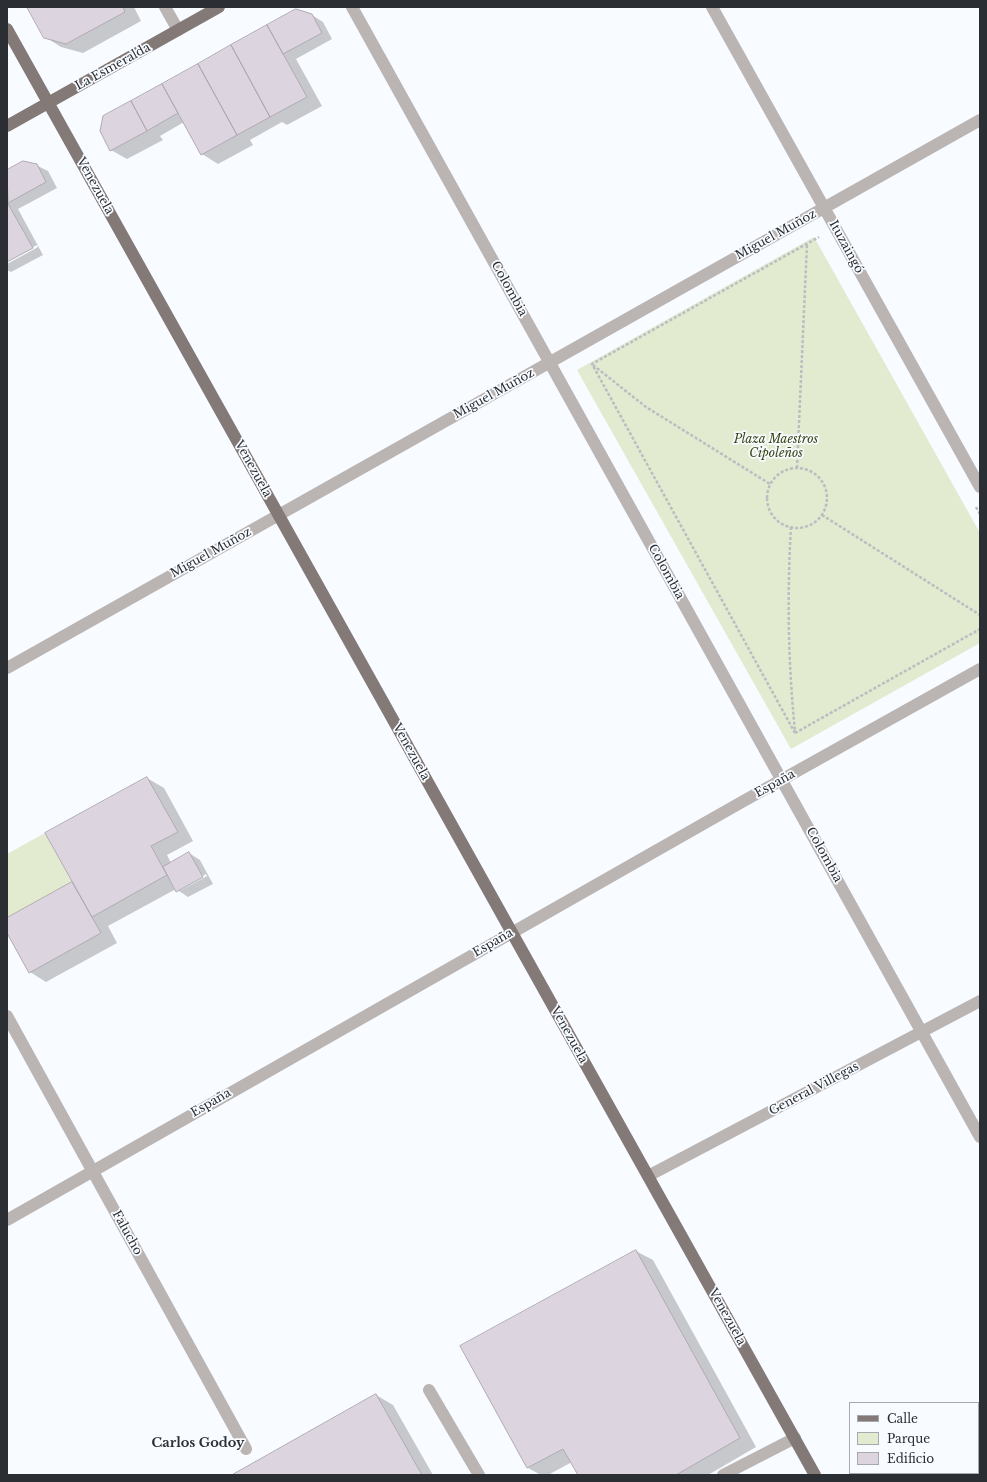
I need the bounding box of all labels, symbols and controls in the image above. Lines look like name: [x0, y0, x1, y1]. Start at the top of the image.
street label: La Esmeralda: [73, 40, 153, 94]
street label: Venezuela: [74, 155, 116, 217]
street label: Miguel Muñoz: [733, 207, 819, 263]
street label: Ituzaingó: [826, 218, 866, 276]
street label: Colombia: [488, 259, 530, 319]
street label: Miguel Muñoz: [451, 366, 537, 422]
park label: Plaza Maestros Cipoleños: [734, 433, 818, 461]
street label: Venezuela: [232, 438, 274, 500]
street label: Miguel Muñoz: [168, 525, 254, 581]
street label: Colombia: [645, 542, 687, 602]
street label: Venezuela: [390, 721, 432, 783]
street label: España: [752, 767, 798, 801]
street label: Colombia: [803, 825, 845, 885]
street label: España: [470, 926, 516, 960]
street label: Venezuela: [548, 1004, 590, 1066]
street label: General Villegas: [767, 1059, 861, 1119]
street label: España: [188, 1086, 234, 1120]
street label: Falucho: [109, 1208, 145, 1258]
street label: Venezuela: [706, 1286, 748, 1348]
legend: [849, 1402, 979, 1474]
text: Calle: [887, 1411, 918, 1426]
text: Parque: [887, 1431, 930, 1446]
district label: Carlos Godoy: [152, 1435, 244, 1451]
text: Edificio: [887, 1451, 934, 1466]

